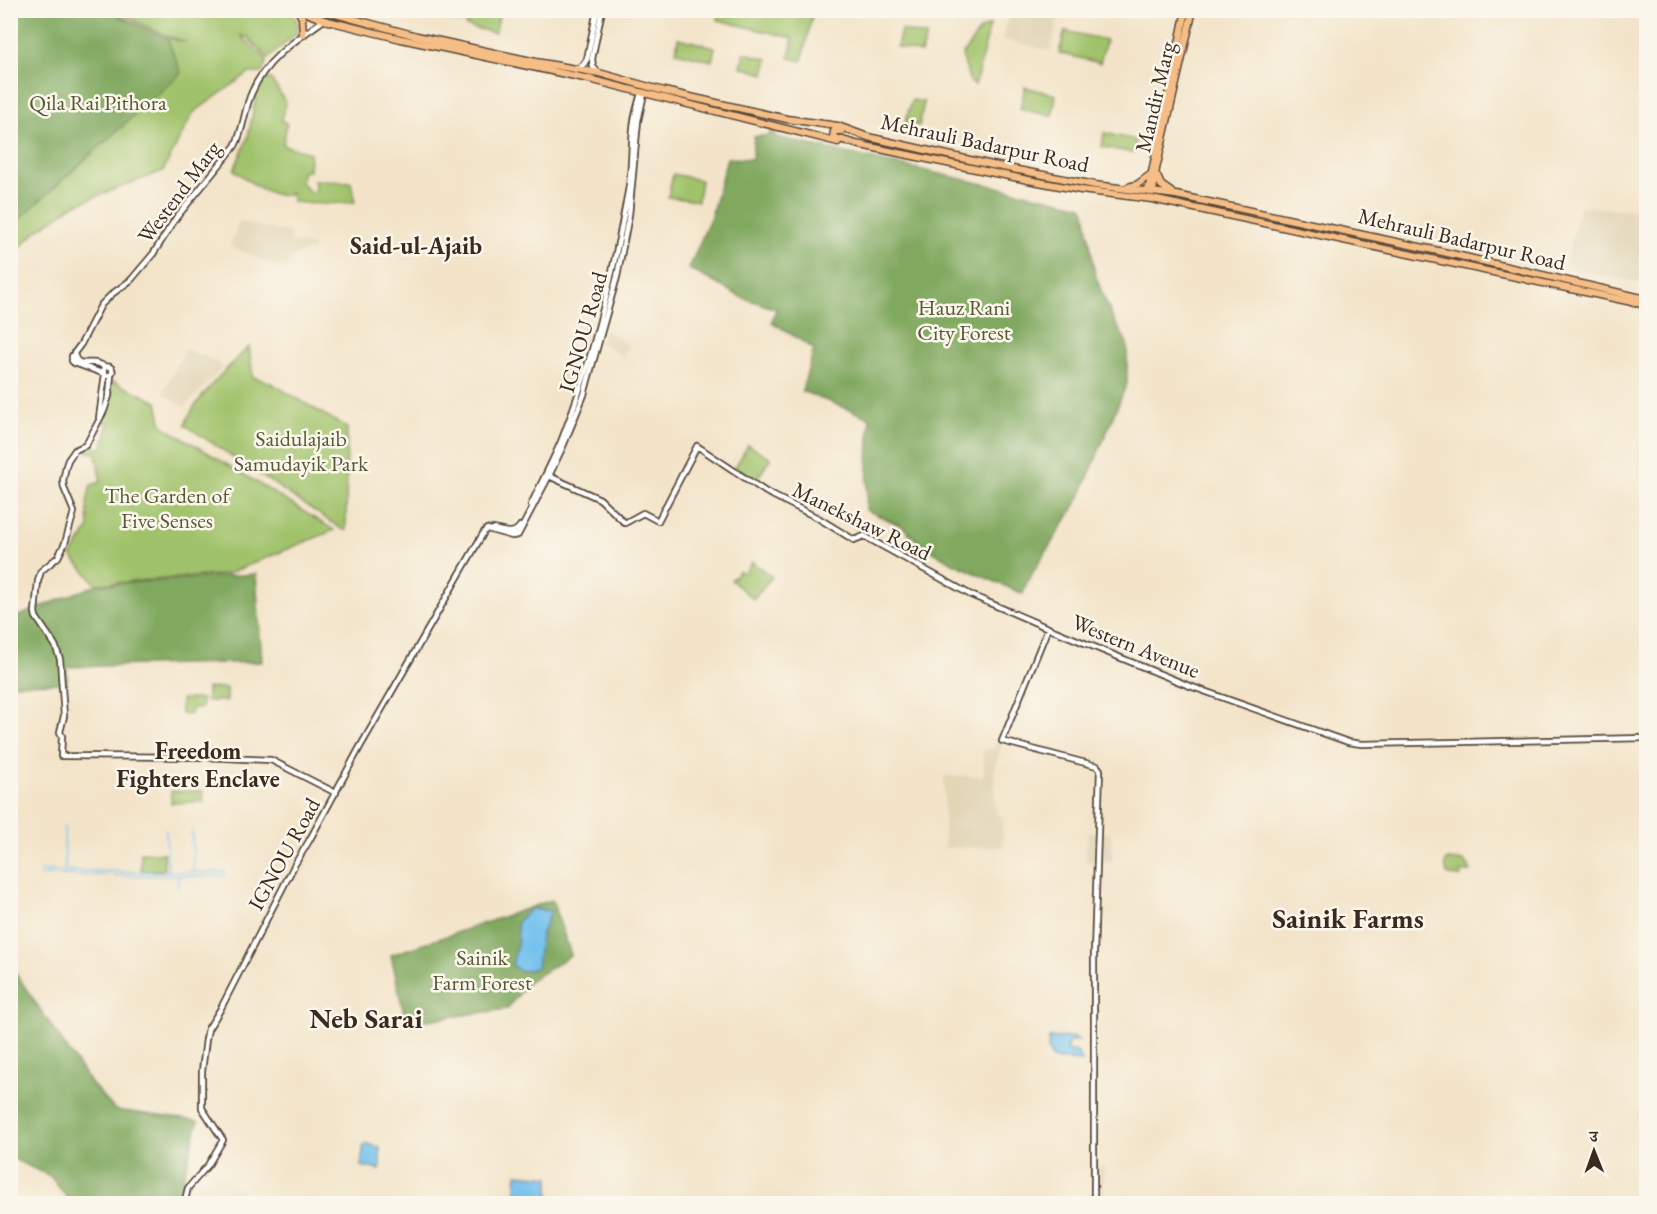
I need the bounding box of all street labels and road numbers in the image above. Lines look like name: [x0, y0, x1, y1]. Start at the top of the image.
street label: Mandir Marg: [1128, 38, 1182, 155]
street label: Mehrauli Badarpur Road: [878, 107, 1092, 179]
street label: Westend Marg: [131, 134, 227, 249]
street label: Mehrauli Badarpur Road: [1356, 201, 1569, 277]
street label: IGNOU Road: [552, 267, 614, 396]
street label: Manekshaw Road: [788, 475, 937, 568]
street label: Western Avenue: [1068, 607, 1205, 685]
street label: IGNOU Road: [241, 792, 327, 915]

